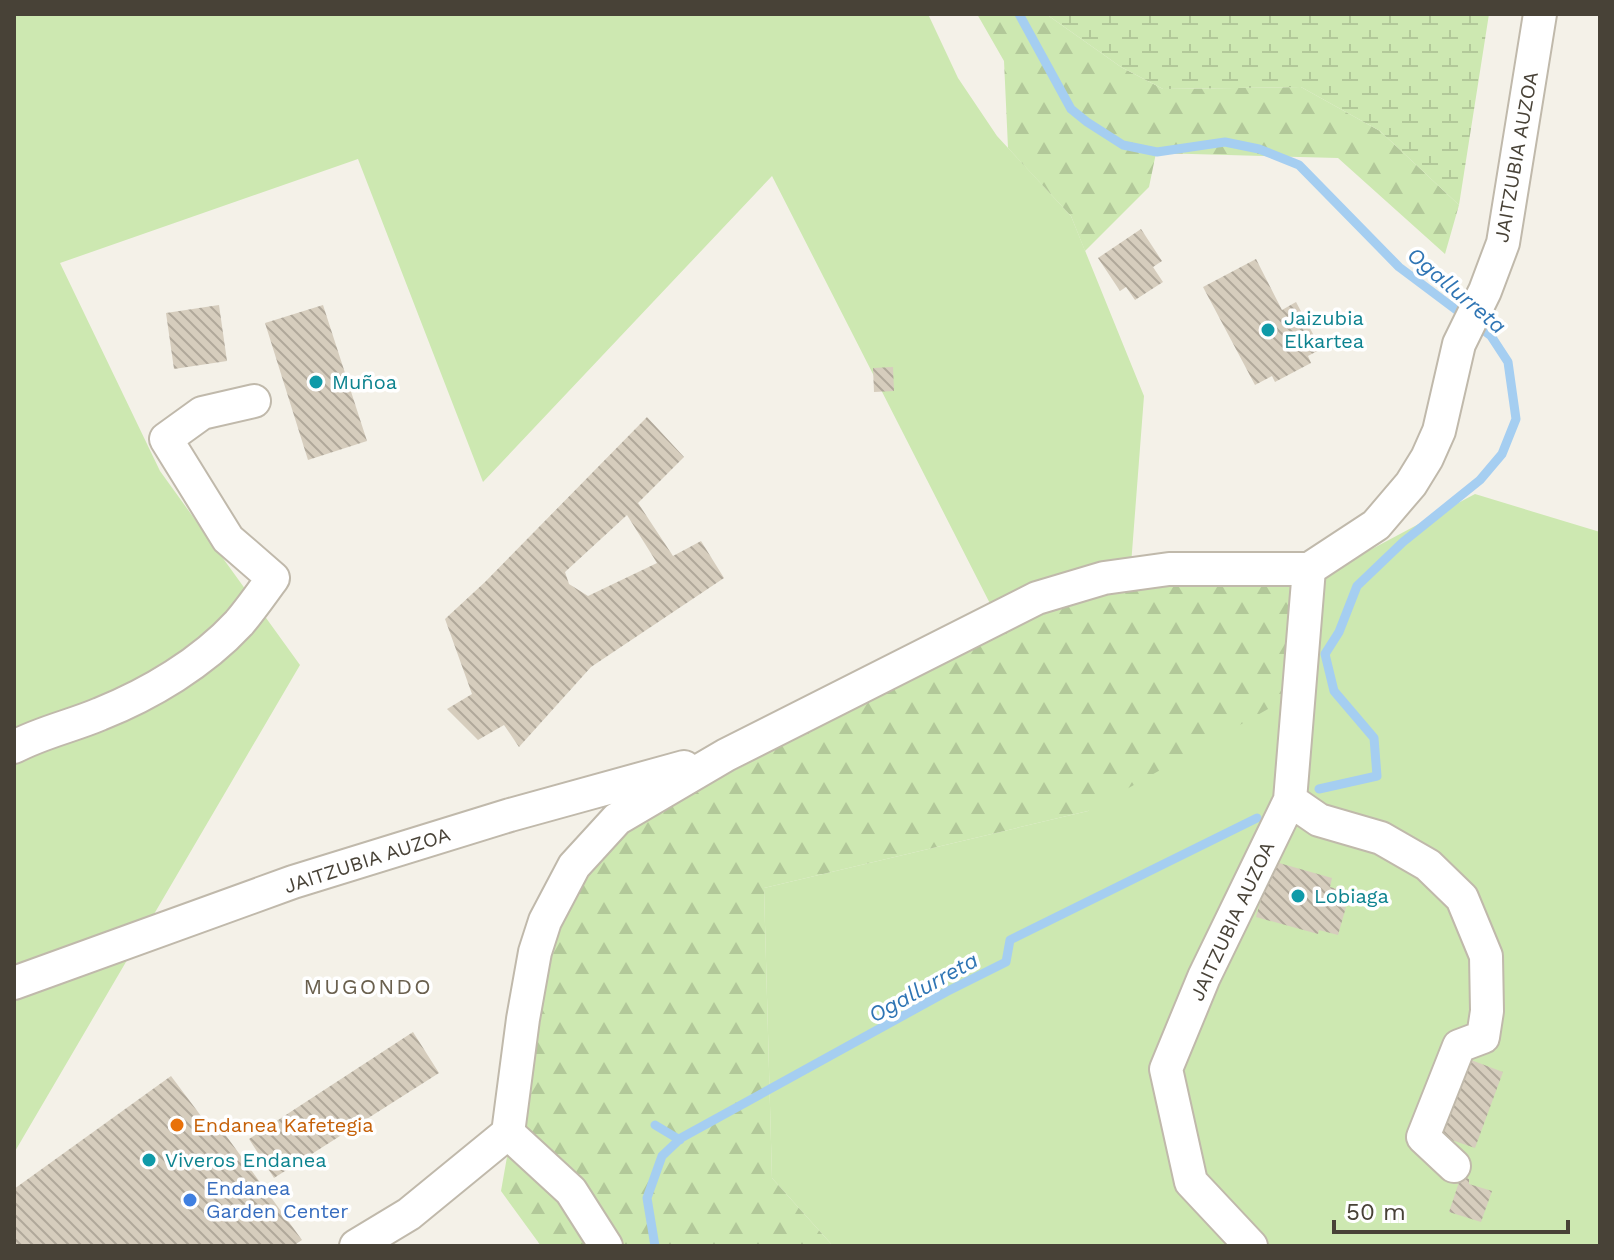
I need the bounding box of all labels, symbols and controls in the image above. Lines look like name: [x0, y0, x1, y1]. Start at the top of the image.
street label: JAITZUBIA AUZOA: [1489, 70, 1543, 244]
water label: Ogallurreta: [1402, 242, 1511, 339]
place label: Jaizubia Elkartea: [1284, 306, 1364, 353]
marker: Jaizubia Elkartea: [1259, 321, 1277, 339]
place label: Muñoa: [332, 370, 397, 394]
marker: Muñoa: [307, 373, 325, 391]
street label: JAITZUBIA AUZOA: [281, 822, 453, 898]
street label: JAITZUBIA AUZOA: [1185, 837, 1279, 1005]
place label: Lobiaga: [1314, 884, 1389, 908]
marker: Lobiaga: [1289, 887, 1307, 905]
water label: Ogallurreta: [864, 947, 982, 1028]
district label: MUGONDO: [303, 974, 433, 999]
place label: Endanea Kafetegia: [193, 1113, 374, 1137]
marker: Endanea Kafetegia: [168, 1116, 186, 1134]
place label: Viveros Endanea: [165, 1148, 327, 1172]
marker: Viveros Endanea: [140, 1151, 158, 1169]
place label: Endanea Garden Center: [206, 1176, 349, 1223]
scale bar: [1334, 1184, 1568, 1234]
marker: Endanea Garden Center: [181, 1191, 199, 1209]
text: 50 m: [1346, 1198, 1406, 1226]

